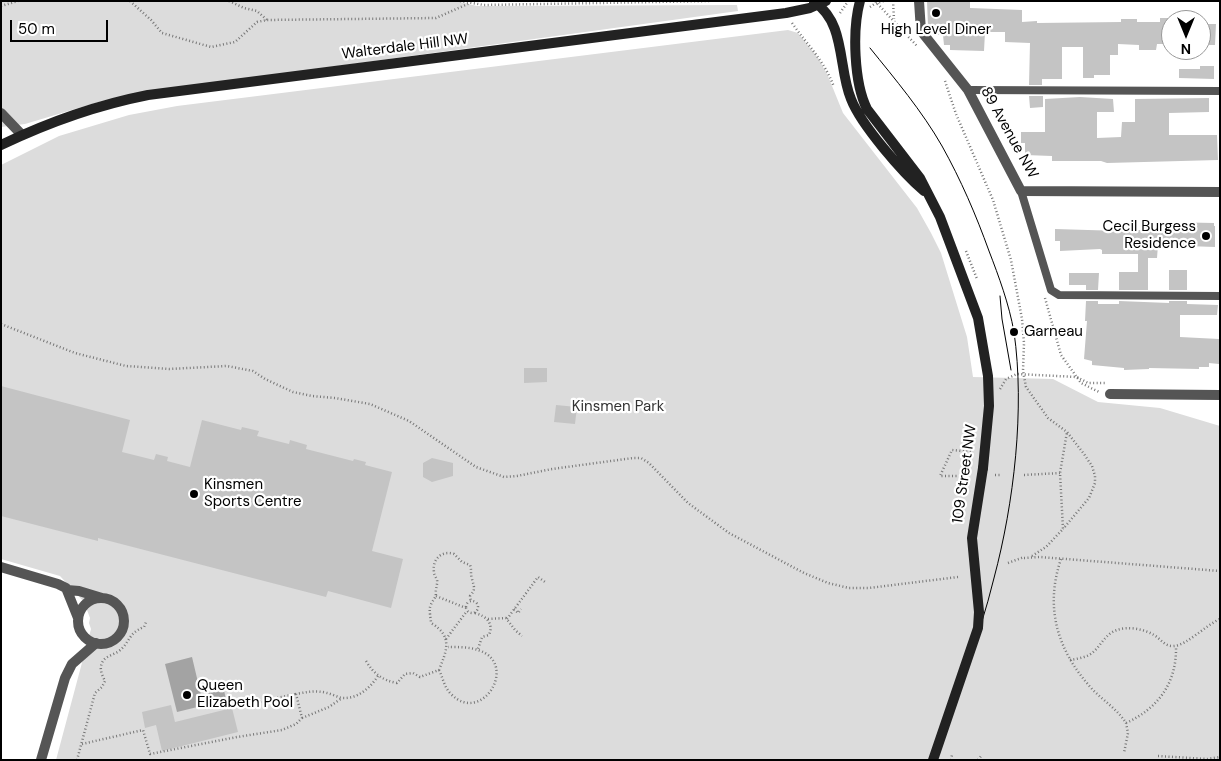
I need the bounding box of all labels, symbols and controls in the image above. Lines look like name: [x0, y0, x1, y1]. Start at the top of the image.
marker: High Level Diner: [930, 7, 942, 19]
scale bar: [12, 10, 110, 42]
north arrow: [1161, 10, 1211, 60]
text: 50 m: [18, 19, 55, 39]
place label: High Level Diner: [881, 21, 991, 39]
street label: Walterdale Hill NW: [341, 30, 469, 64]
text: N: [1181, 40, 1191, 58]
street label: 89 Avenue NW: [976, 84, 1042, 182]
place label: Cecil Burgess Residence: [1103, 218, 1196, 253]
marker: Cecil Burgess Residence: [1200, 230, 1212, 242]
place label: Garneau: [1024, 323, 1083, 341]
marker: Garneau: [1008, 326, 1020, 338]
park label: Kinsmen Park: [572, 398, 664, 416]
street label: 109 Street NW: [949, 423, 981, 525]
place label: Kinsmen Sports Centre: [204, 476, 301, 511]
marker: Kinsmen Sports Centre: [188, 488, 200, 500]
place label: Queen Elizabeth Pool: [197, 677, 293, 712]
marker: Queen Elizabeth Pool: [181, 689, 193, 701]

